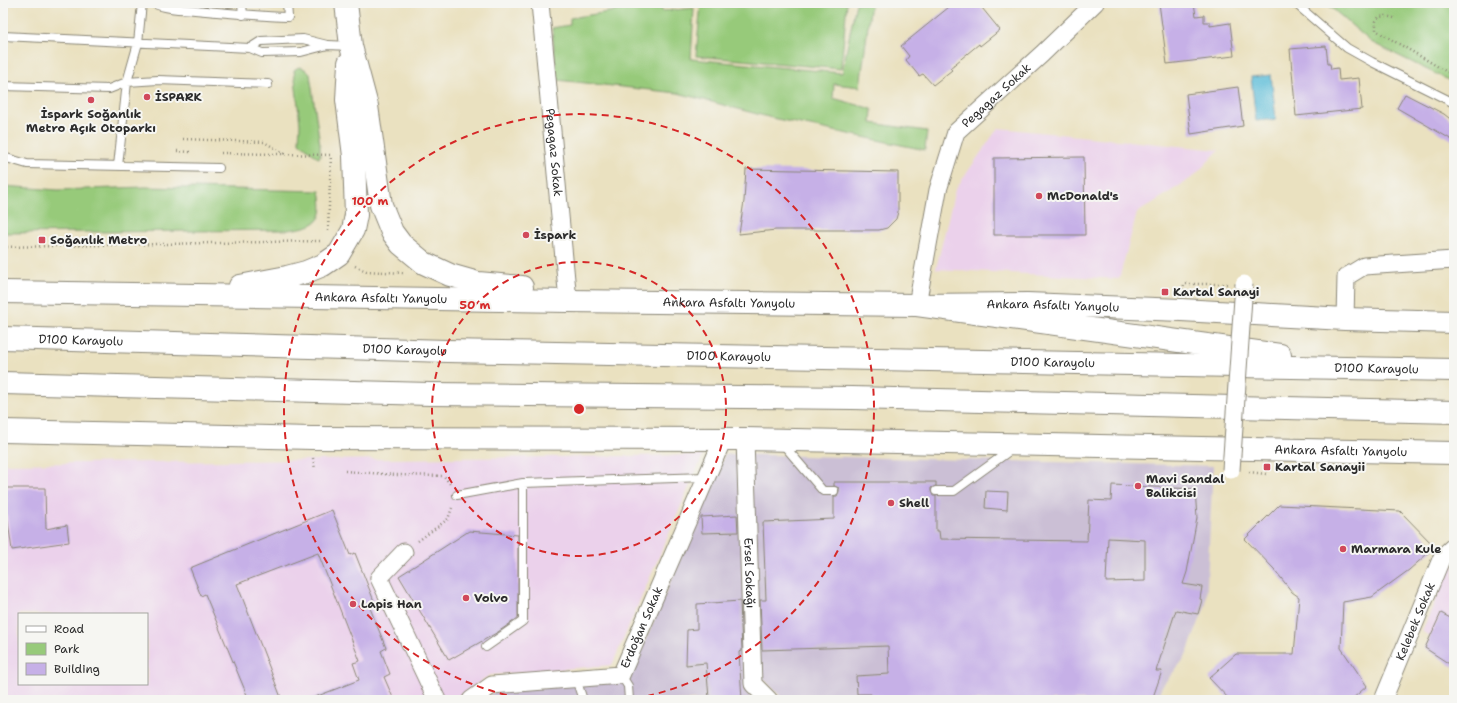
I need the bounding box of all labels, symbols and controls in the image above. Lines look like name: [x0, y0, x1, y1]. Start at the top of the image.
street label: Pegagaz Sokak: [958, 60, 1035, 131]
place label: İSPARK: [155, 89, 203, 105]
marker: İSPARK: [142, 92, 152, 102]
marker: İspark Soğanlık Metro Açık Otoparkı: [86, 95, 96, 105]
place label: İspark Soğanlık Metro Açık Otoparkı: [26, 106, 156, 136]
street label: Pegagaz Sokak: [542, 108, 566, 197]
place label: McDonald's: [1047, 188, 1119, 204]
marker: McDonald's: [1034, 191, 1044, 201]
text: 100 m: [352, 193, 389, 209]
place label: İspark: [534, 227, 577, 243]
marker: İspark: [521, 230, 531, 240]
place label: Soğanlık Metro: [50, 232, 148, 248]
marker: Soğanlık Metro: [37, 235, 47, 245]
place label: Kartal Sanayi: [1173, 284, 1260, 300]
marker: Kartal Sanayi: [1160, 287, 1170, 297]
street label: Ankara Asfaltı Yanyolu: [314, 289, 448, 307]
street label: Ankara Asfaltı Yanyolu: [662, 294, 795, 312]
street label: Ankara Asfaltı Yanyolu: [986, 296, 1120, 316]
text: 50 m: [460, 297, 491, 313]
street label: D100 Karayolu: [39, 331, 123, 350]
street label: D100 Karayolu: [362, 341, 447, 359]
street label: D100 Karayolu: [686, 348, 771, 365]
street label: D100 Karayolu: [1010, 354, 1095, 371]
street label: D100 Karayolu: [1334, 360, 1419, 377]
centre of rings: [572, 402, 586, 416]
street label: Ankara Asfaltı Yanyolu: [1274, 441, 1407, 460]
place label: Kartal Sanayii: [1275, 459, 1365, 475]
marker: Kartal Sanayii: [1262, 462, 1272, 472]
place label: Mavi Sandal Balikcisi: [1146, 471, 1225, 501]
marker: Mavi Sandal Balikcisi: [1133, 481, 1143, 491]
place label: Shell: [899, 495, 929, 511]
marker: Shell: [886, 498, 896, 508]
street label: Ersel Sokağı: [740, 537, 759, 608]
place label: Marmara Kule: [1351, 541, 1441, 557]
marker: Marmara Kule: [1338, 544, 1348, 554]
street label: Kelebek Sokak: [1392, 580, 1439, 663]
street label: Erdoğan Sokak: [617, 584, 666, 671]
place label: Volvo: [474, 590, 508, 606]
marker: Volvo: [461, 593, 471, 603]
place label: Lapis Han: [361, 596, 422, 612]
marker: Lapis Han: [348, 599, 358, 609]
legend: [18, 613, 148, 685]
text: Road: [54, 621, 85, 637]
text: Park: [54, 641, 80, 657]
text: Building: [54, 661, 100, 677]

